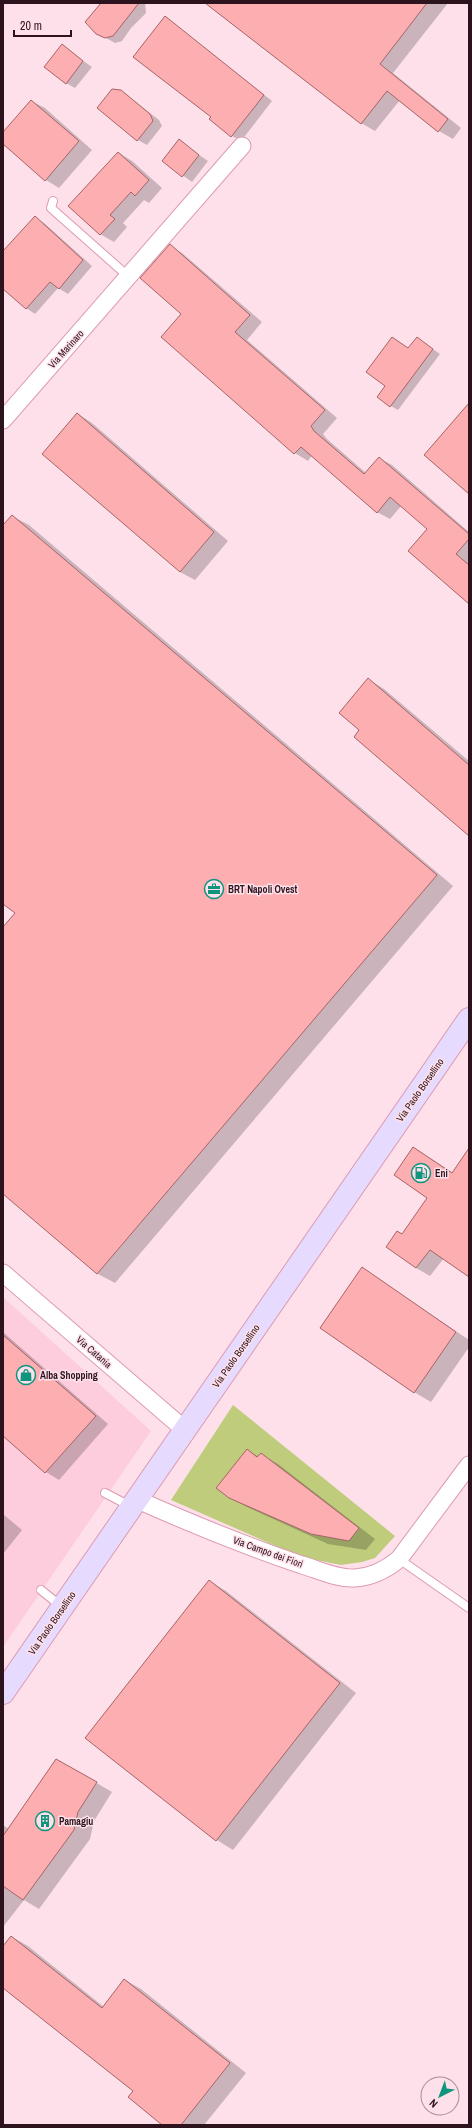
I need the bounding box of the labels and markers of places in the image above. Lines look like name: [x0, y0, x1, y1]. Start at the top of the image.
office icon: BRT Napoli Ovest: [203, 878, 225, 900]
place label: BRT Napoli Ovest: [228, 883, 298, 896]
fuel station icon: Eni: [410, 1162, 432, 1184]
place label: Eni: [435, 1167, 448, 1180]
shop icon: Alba Shopping: [15, 1364, 37, 1386]
place label: Alba Shopping: [40, 1369, 98, 1382]
building icon: Pamagiu: [34, 1810, 56, 1832]
place label: Pamagiu: [59, 1815, 93, 1828]

